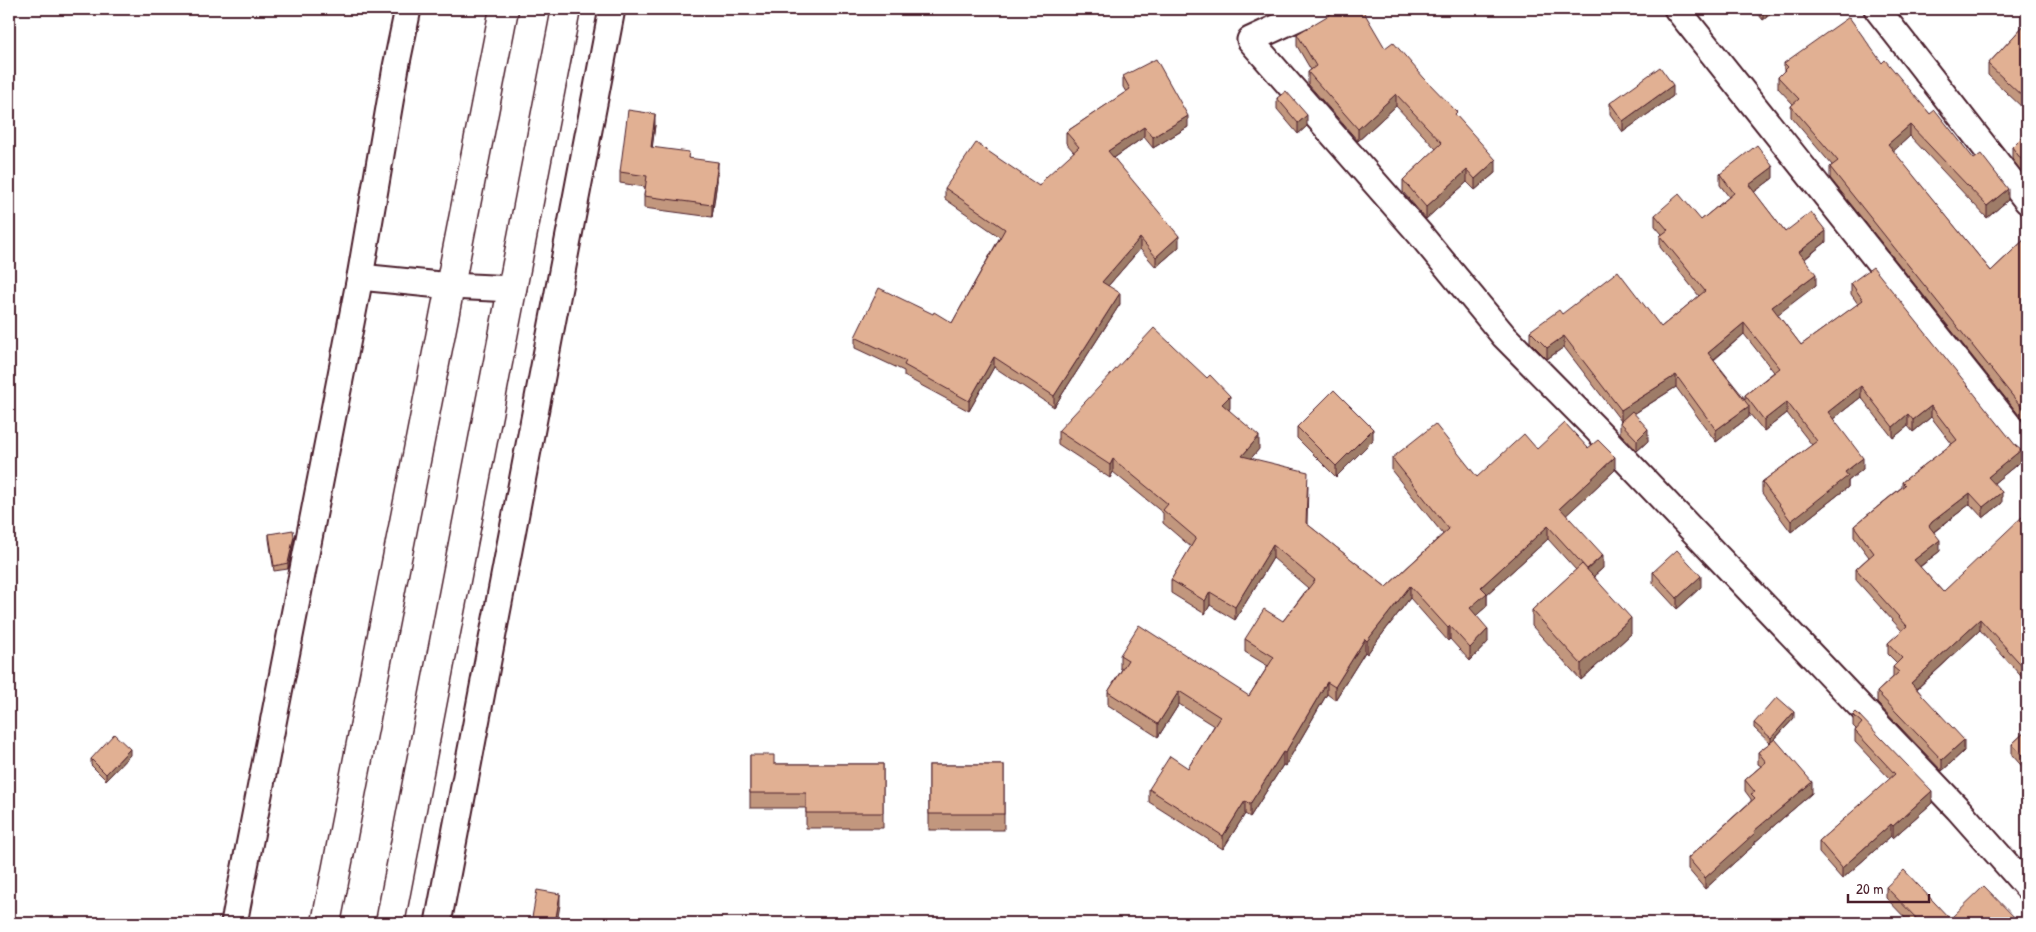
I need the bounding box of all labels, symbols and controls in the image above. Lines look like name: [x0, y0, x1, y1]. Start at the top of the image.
scale bar: [1848, 872, 1930, 904]
text: 20 m: [1856, 878, 1883, 899]

